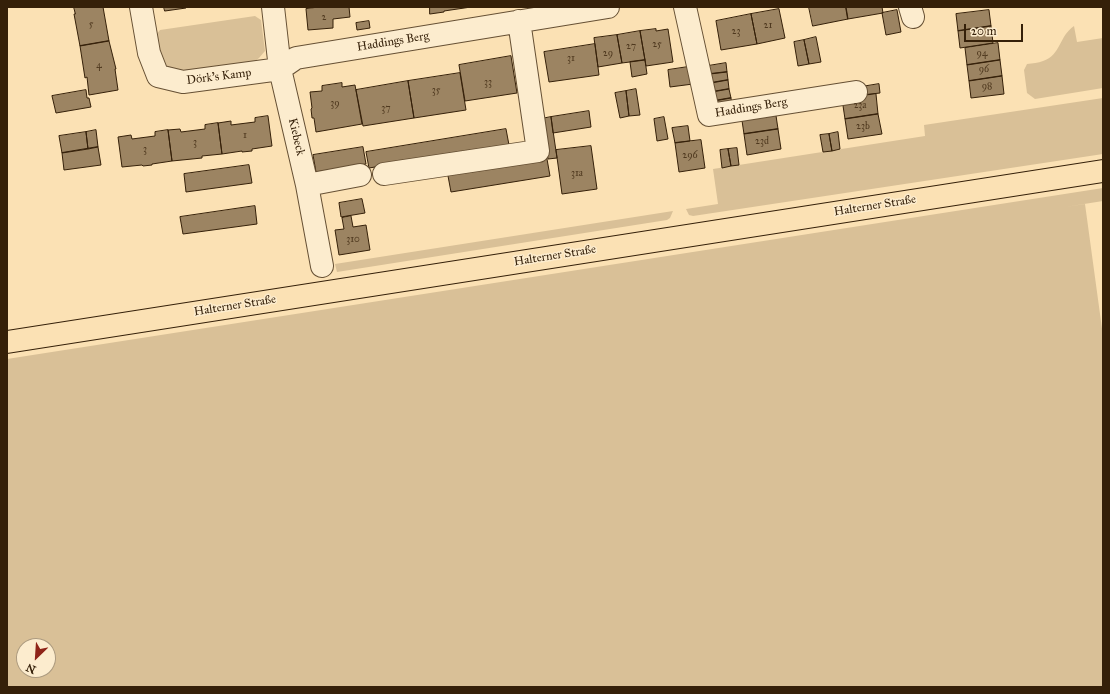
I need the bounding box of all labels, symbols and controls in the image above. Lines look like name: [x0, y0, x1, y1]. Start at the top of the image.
house number: 2: [322, 12, 326, 24]
scale bar: [966, 16, 1025, 42]
house number: 5: [89, 19, 93, 31]
house number: 21: [764, 20, 772, 32]
text: 20 m: [971, 24, 997, 38]
house number: 23: [732, 26, 740, 38]
street label: Haddings Berg: [356, 29, 430, 55]
house number: 25: [652, 39, 662, 51]
house number: 27: [626, 41, 636, 53]
house number: 29: [603, 48, 613, 60]
house number: 94: [977, 48, 987, 60]
house number: 31: [567, 53, 575, 65]
house number: 4: [96, 60, 102, 72]
house number: 96: [979, 64, 989, 76]
street label: Dörk's Kamp: [186, 66, 252, 88]
house number: 33: [484, 77, 492, 89]
house number: 98: [982, 81, 992, 93]
house number: 35: [432, 85, 440, 97]
street label: Haddings Berg: [714, 95, 788, 121]
house number: 39: [330, 98, 340, 110]
house number: 23a: [853, 100, 867, 112]
house number: 37: [381, 103, 391, 115]
street label: Kiebeck: [285, 117, 307, 157]
house number: 23b: [856, 121, 870, 133]
house number: 1: [243, 130, 247, 142]
house number: 23d: [755, 136, 769, 148]
house number: 3: [193, 137, 197, 149]
house number: 3: [143, 144, 147, 156]
house number: 296: [682, 150, 698, 162]
house number: 31a: [571, 168, 583, 180]
street label: Halterner Straße: [833, 192, 917, 220]
house number: 310: [346, 234, 360, 246]
street label: Halterner Straße: [513, 242, 597, 270]
street label: Halterner Straße: [193, 292, 277, 320]
north arrow: [16, 638, 56, 678]
text: N: [24, 661, 38, 676]

